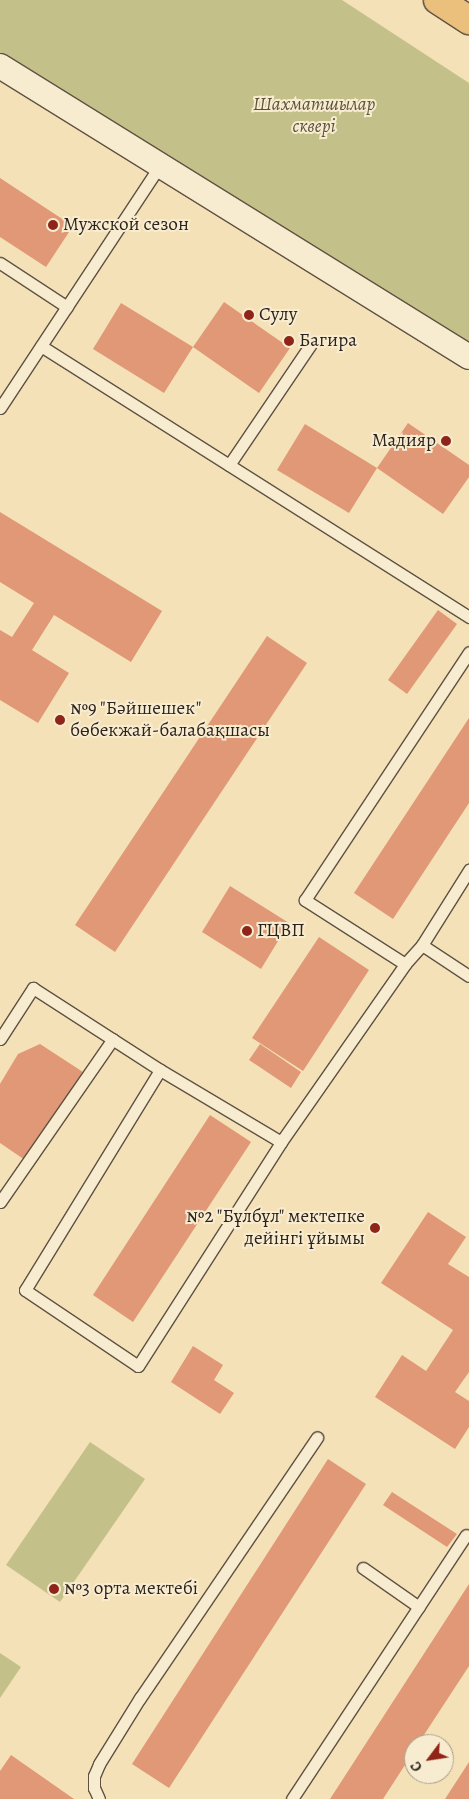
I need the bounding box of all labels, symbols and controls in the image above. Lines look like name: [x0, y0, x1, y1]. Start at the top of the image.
park label: Шахматшылар сквері: [253, 94, 375, 138]
place label: Мужской cезон: [63, 214, 189, 236]
marker: Мужской cезон: [47, 219, 59, 231]
place label: Сулу: [259, 304, 297, 326]
marker: Сулу: [243, 309, 255, 321]
place label: Багира: [299, 330, 357, 352]
marker: Багира: [283, 335, 295, 347]
place label: Мадияр: [372, 430, 436, 452]
marker: Мадияр: [440, 435, 452, 447]
place label: №9 "Бәйшешек" бөбекжай-балабақшасы: [70, 698, 270, 742]
marker: №9 "Бәйшешек" бөбекжай-балабақшасы: [54, 714, 66, 726]
place label: ГЦВП: [257, 920, 305, 942]
marker: ГЦВП: [241, 925, 253, 937]
place label: №2 "Бұлбұл" мектепке дейінгі ұйымы: [186, 1206, 365, 1250]
marker: №2 "Бұлбұл" мектепке дейінгі ұйымы: [369, 1222, 381, 1234]
place label: №3 орта мектебі: [64, 1578, 198, 1600]
marker: №3 орта мектебі: [48, 1583, 60, 1595]
north arrow: [404, 1734, 454, 1784]
text: С: [406, 1758, 427, 1775]

